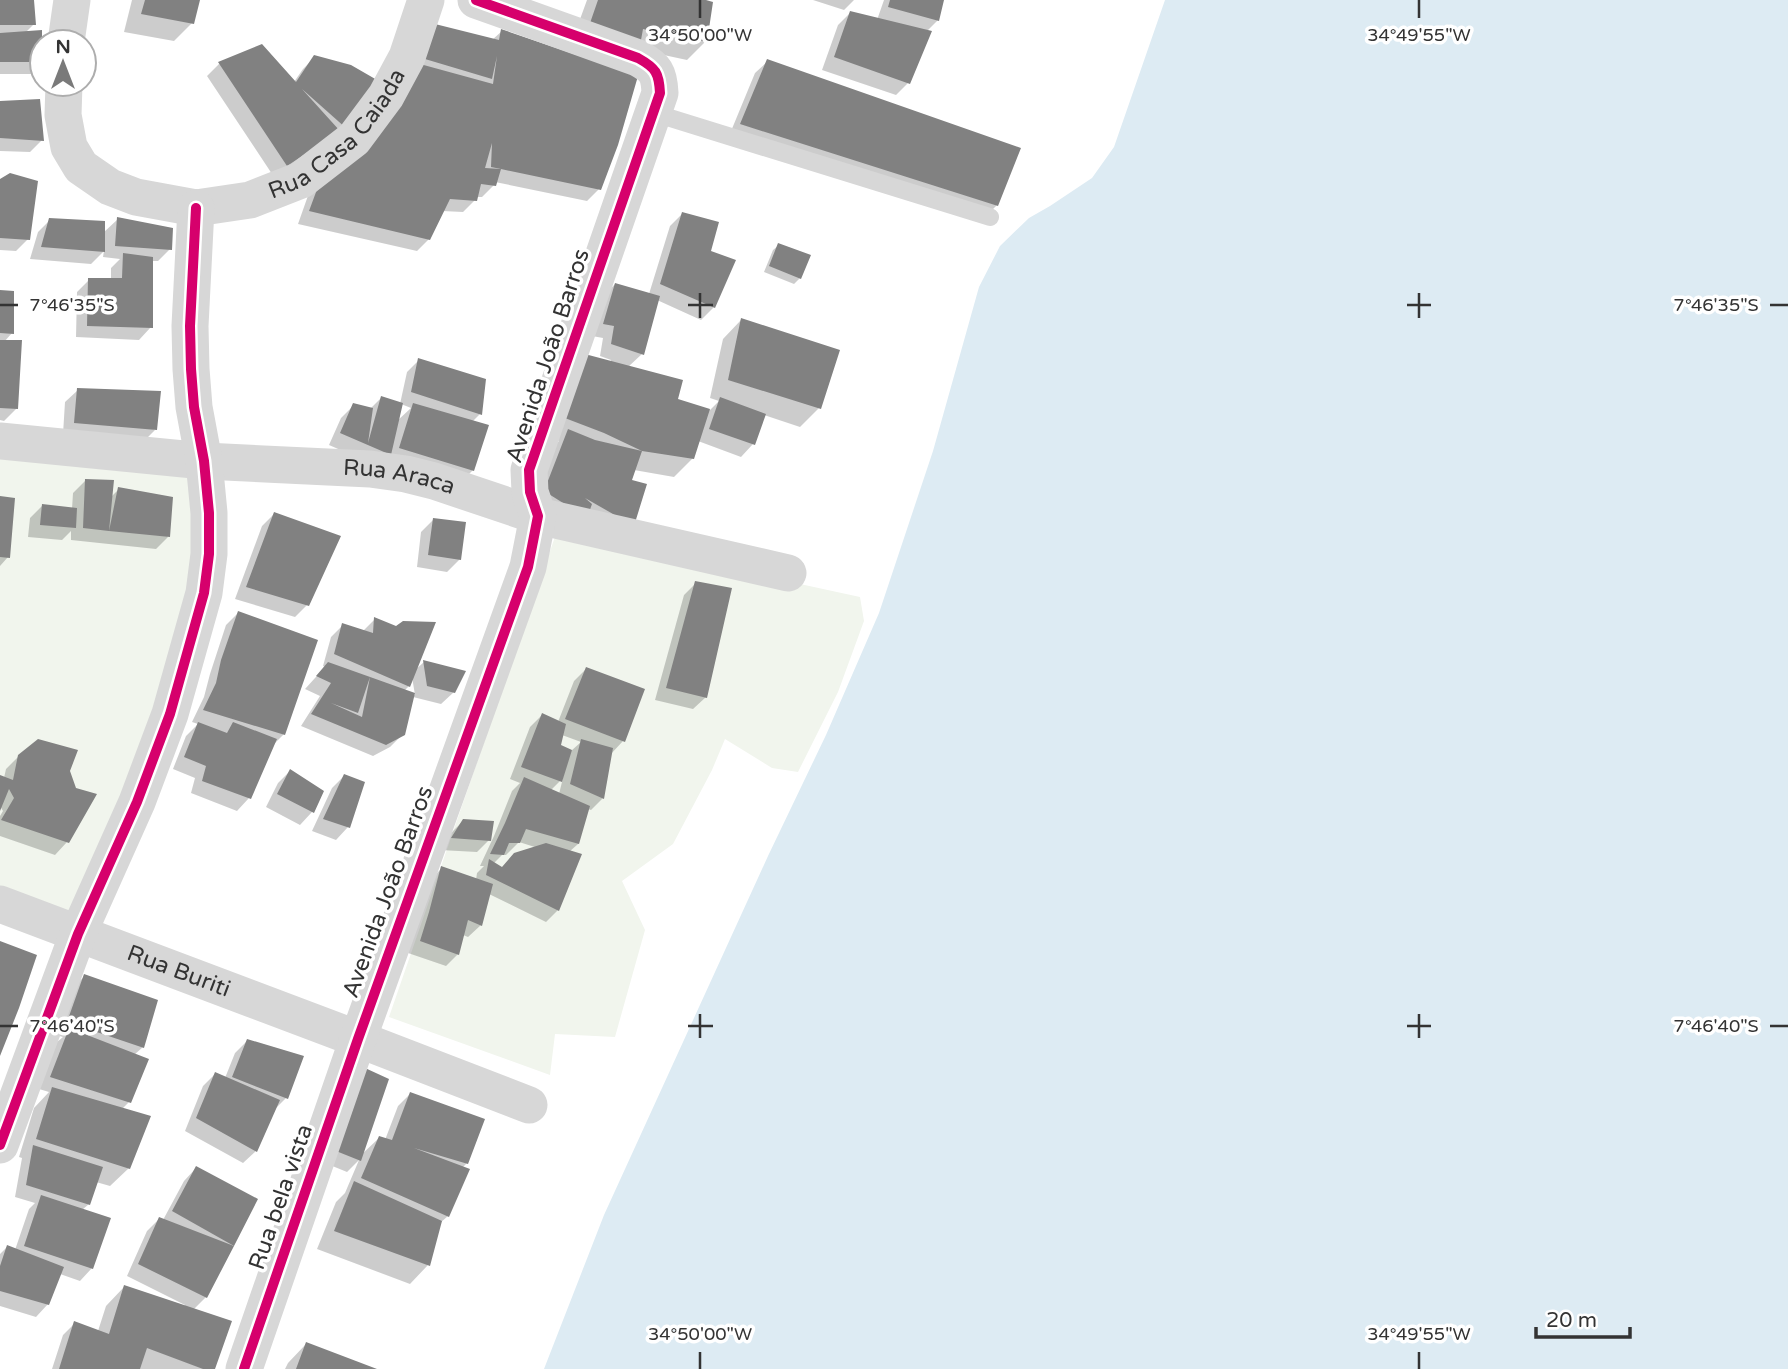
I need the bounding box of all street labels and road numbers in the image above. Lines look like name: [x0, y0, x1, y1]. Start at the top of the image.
street label: Rua Casa Caiada: [264, 64, 412, 205]
street label: Avenida João Barros: [500, 245, 596, 467]
street label: Rua Araca: [343, 454, 459, 501]
street label: Avenida João Barros: [337, 782, 439, 1002]
street label: Rua Buriti: [123, 939, 234, 1004]
street label: Rua bela vista: [243, 1121, 319, 1273]

